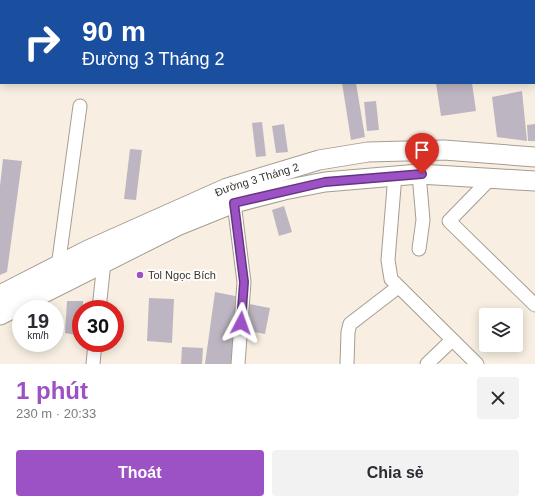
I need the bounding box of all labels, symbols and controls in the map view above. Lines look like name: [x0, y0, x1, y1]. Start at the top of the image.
icon: right: [16, 16, 68, 68]
text: 90 m: [82, 16, 146, 47]
text: Đường 3 Tháng 2: [82, 49, 225, 69]
pin: [405, 133, 439, 174]
icon: arrive: [411, 139, 433, 161]
street label: Đường 3 Tháng 2: [213, 161, 300, 199]
place label: Tol Ngọc Bích: [148, 269, 216, 281]
marker: Tol Ngọc Bích: [135, 270, 145, 280]
speed limit sign: 30: [72, 300, 124, 352]
position arrow: [220, 302, 262, 344]
map controls: [479, 308, 523, 352]
button: layers: [479, 308, 523, 352]
text: 19: [27, 310, 49, 332]
text: km/h: [27, 330, 49, 341]
text: 1 phút: [16, 377, 88, 404]
button: close: [477, 377, 519, 419]
text: 230 m · 20:33: [16, 406, 96, 421]
button: Thoát: [16, 450, 264, 496]
button: Chia sẻ: [272, 450, 519, 496]

